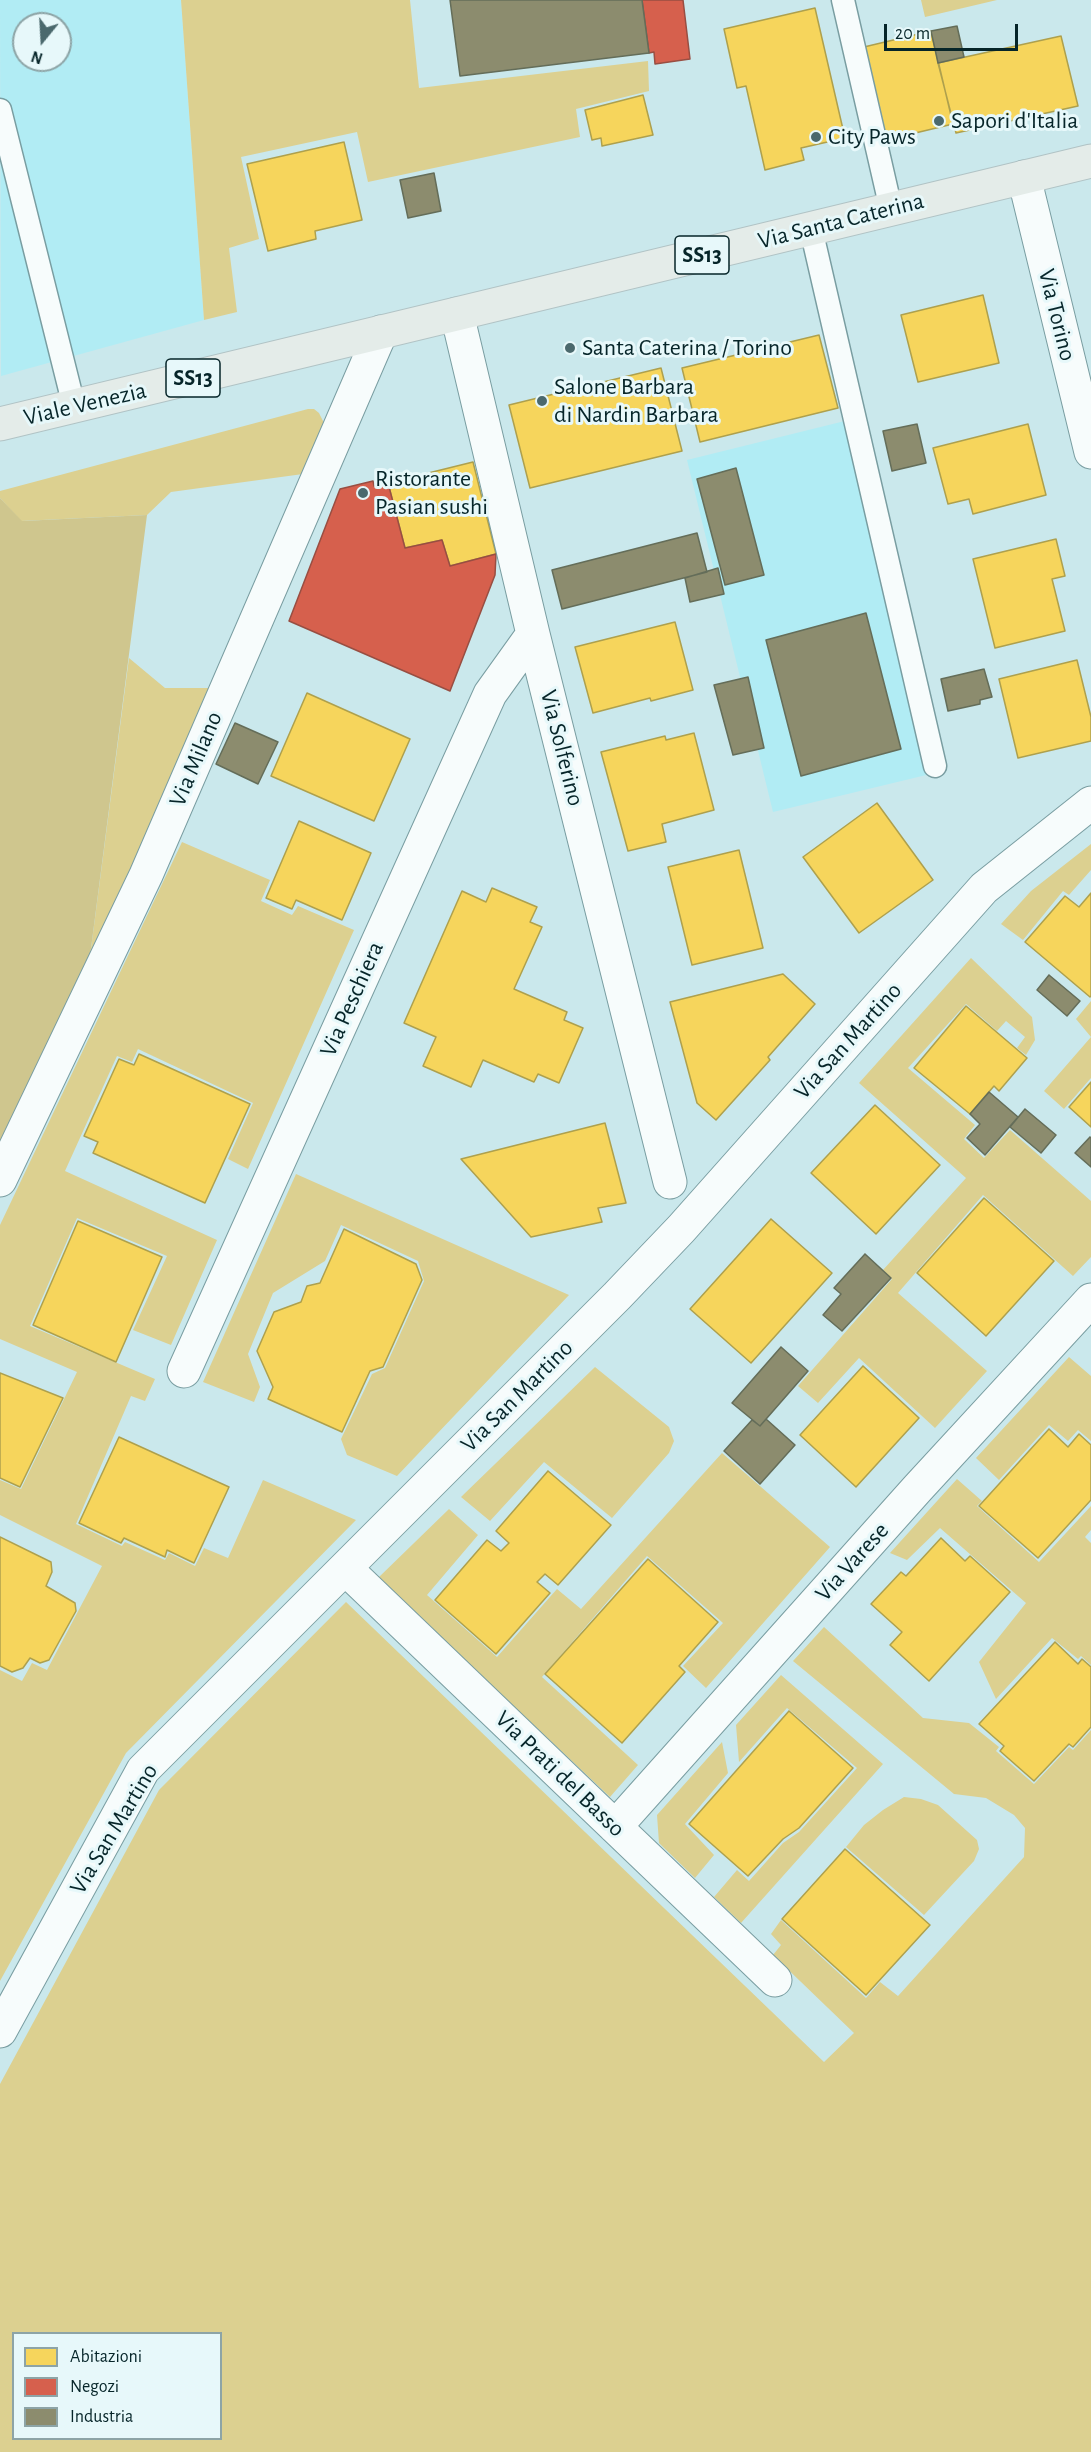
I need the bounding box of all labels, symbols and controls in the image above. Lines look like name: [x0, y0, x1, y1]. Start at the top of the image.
north arrow: [12, 12, 72, 72]
scale bar: [887, 12, 1020, 50]
text: 20 m: [895, 25, 930, 43]
text: N: [29, 48, 45, 67]
place label: Sapori d'Italia: [951, 107, 1078, 135]
marker: Sapori d'Italia: [932, 114, 946, 128]
place label: City Paws: [828, 123, 916, 151]
marker: City Paws: [809, 130, 823, 144]
street label: Via Santa Caterina: [755, 186, 927, 256]
road number: SS13: [675, 236, 729, 274]
street label: Via Torino: [1032, 266, 1082, 364]
place label: Santa Caterina / Torino: [582, 334, 792, 362]
marker: Santa Caterina / Torino: [563, 341, 577, 355]
road number: SS13: [166, 359, 220, 397]
place label: Salone Barbara di Nardin Barbara: [554, 373, 719, 429]
street label: Viale Venezia: [21, 376, 149, 432]
marker: Salone Barbara di Nardin Barbara: [535, 394, 549, 408]
place label: Ristorante Pasian sushi: [375, 465, 488, 521]
marker: Ristorante Pasian sushi: [356, 486, 370, 500]
street label: Via Solferino: [534, 687, 590, 809]
street label: Via Milano: [163, 707, 229, 811]
street label: Via Peschiera: [314, 937, 390, 1061]
street label: Via San Martino: [788, 977, 908, 1105]
street label: Via San Martino: [455, 1334, 579, 1458]
street label: Via Varese: [809, 1517, 895, 1607]
street label: Via Prati del Basso: [489, 1705, 631, 1843]
street label: Via San Martino: [64, 1758, 164, 1900]
legend: [12, 2332, 222, 2440]
text: Abitazioni: [70, 2348, 142, 2366]
text: Negozi: [70, 2378, 119, 2396]
text: Industria: [70, 2408, 133, 2426]

